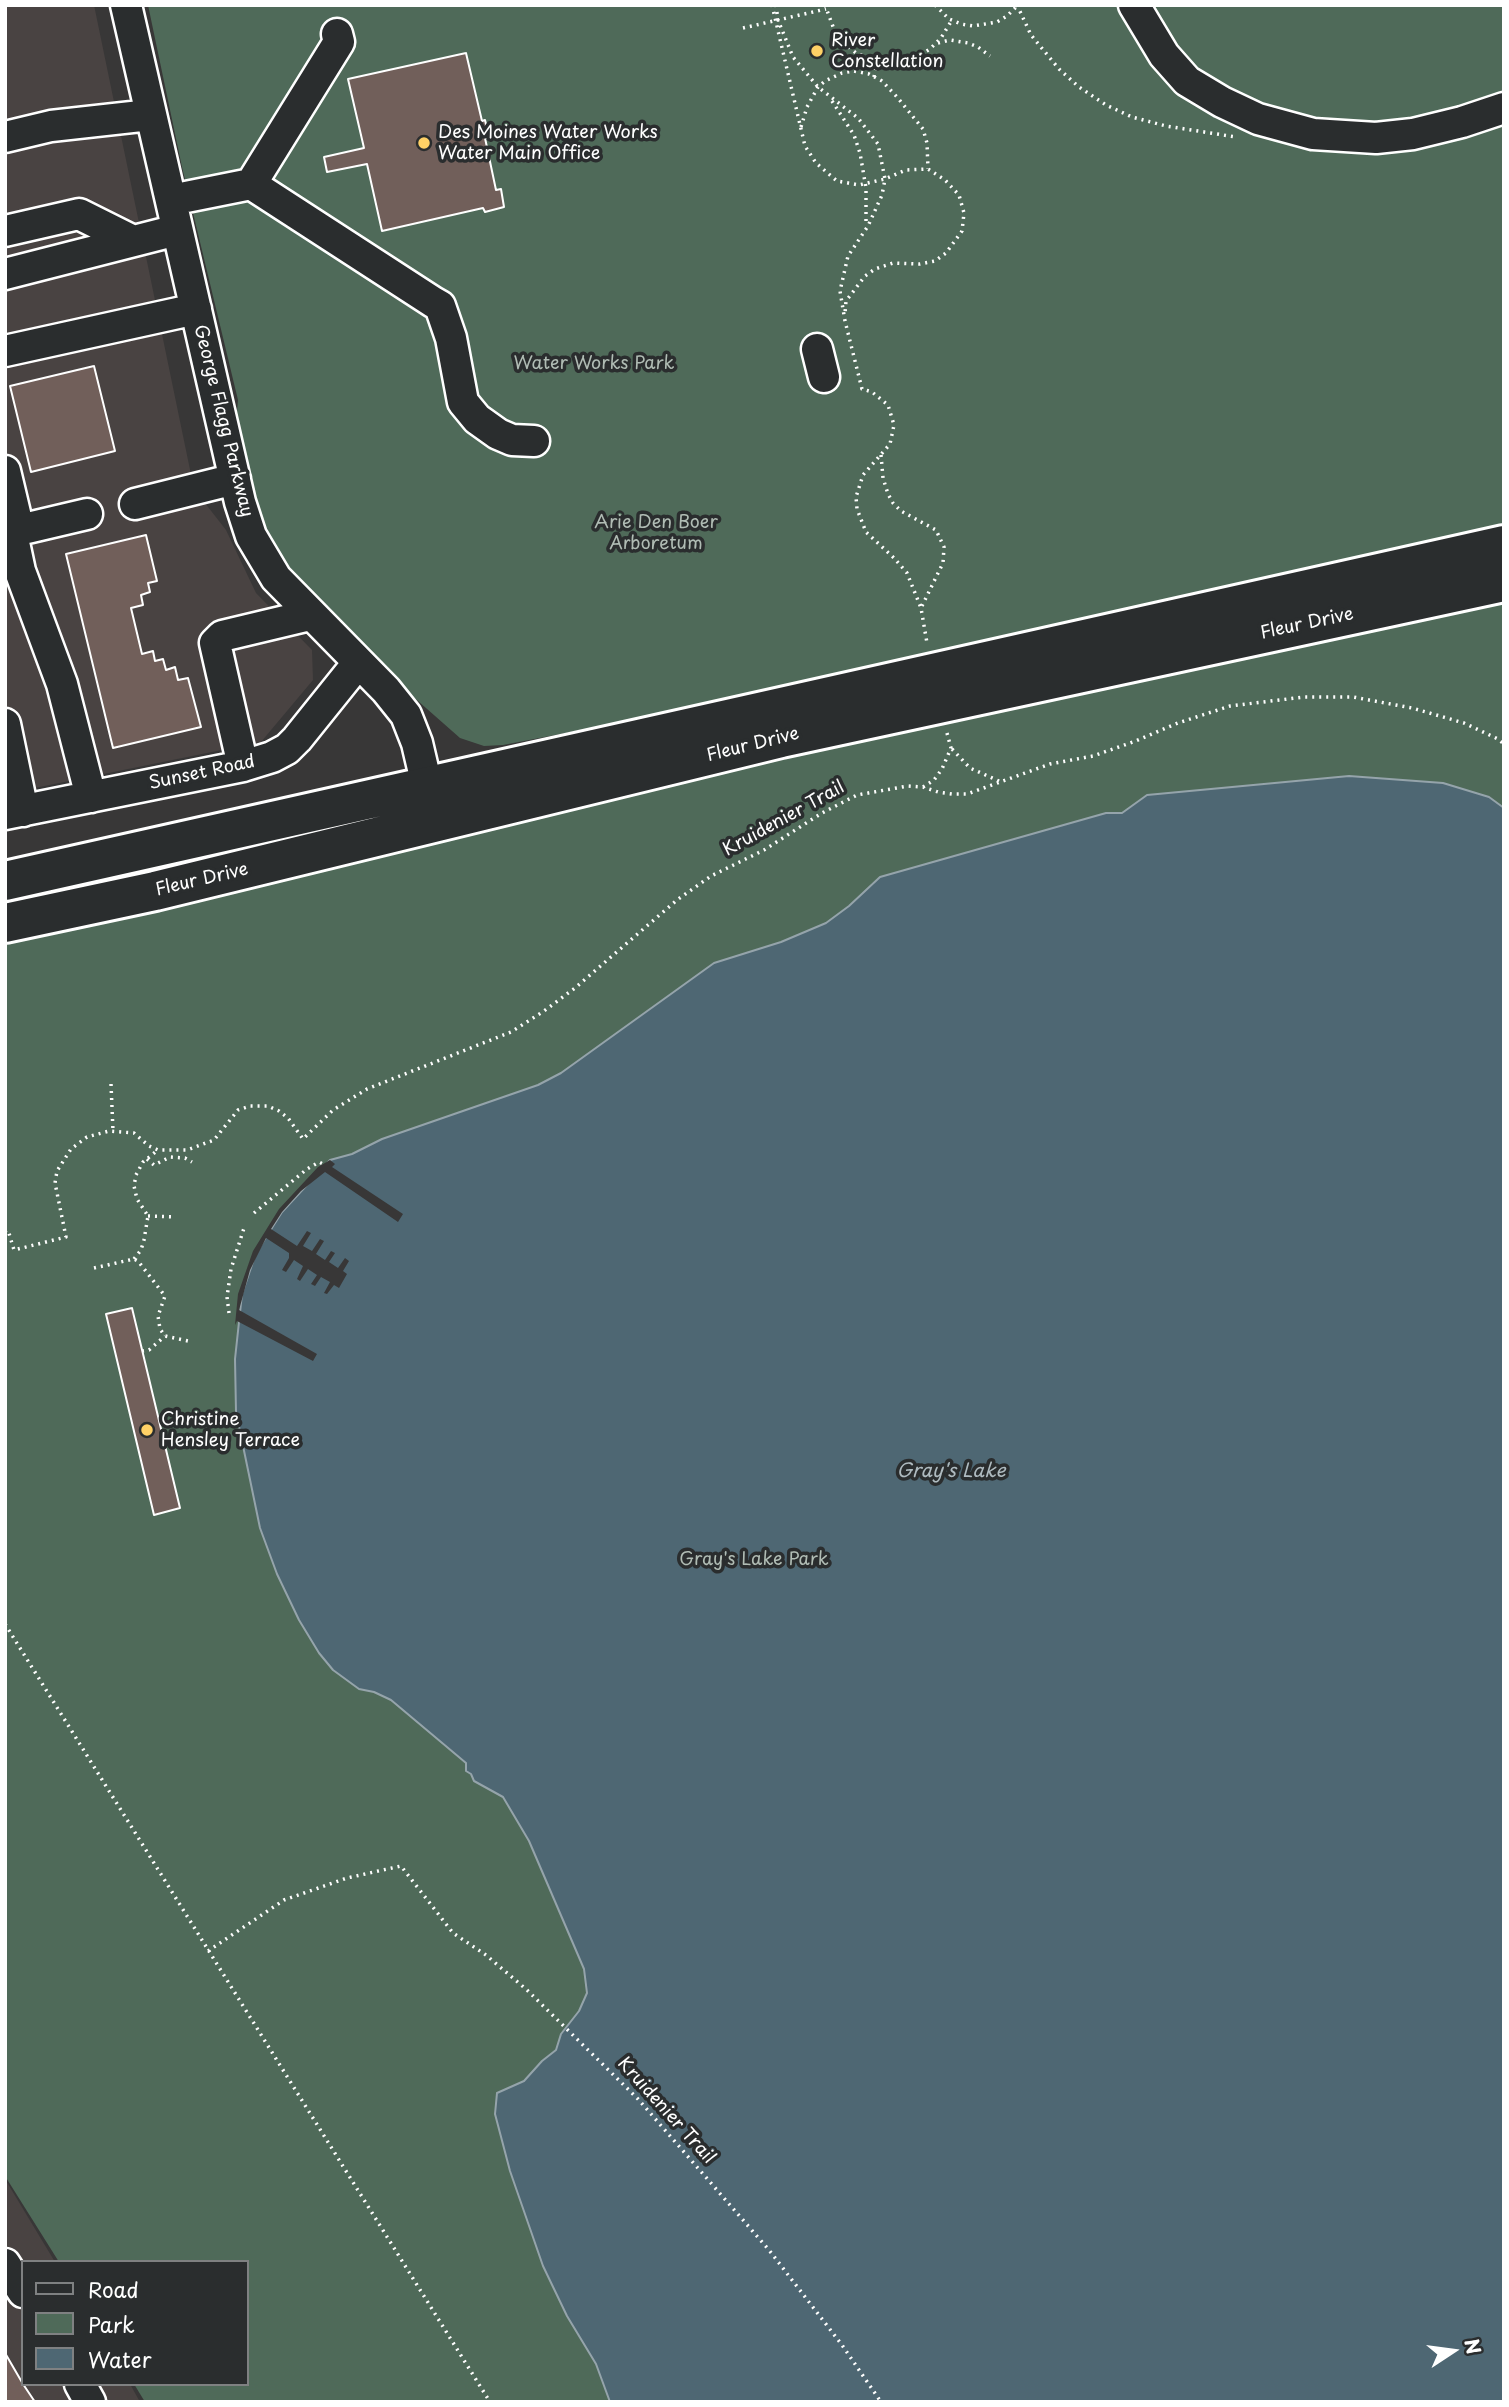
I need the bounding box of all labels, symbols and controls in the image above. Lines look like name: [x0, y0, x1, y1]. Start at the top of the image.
place label: River Constellation: [831, 30, 943, 72]
marker: River Constellation: [809, 43, 825, 59]
place label: Des Moines Water Works Water Main Office: [438, 122, 658, 164]
marker: Des Moines Water Works Water Main Office: [416, 135, 432, 151]
street label: George Flagg Parkway: [189, 323, 257, 519]
park label: Water Works Park: [514, 353, 674, 375]
park label: Arie Den Boer Arboretum: [594, 512, 718, 554]
street label: Fleur Drive: [1259, 604, 1355, 644]
street label: Fleur Drive: [705, 723, 801, 767]
street label: Sunset Road: [147, 751, 257, 795]
street label: Kruidenier Trail: [719, 777, 849, 861]
street label: Fleur Drive: [154, 859, 250, 901]
place label: Christine Hensley Terrace: [161, 1409, 300, 1452]
marker: Christine Hensley Terrace: [139, 1422, 155, 1438]
water label: Gray's Lake: [896, 1461, 1006, 1483]
park label: Gray's Lake Park: [679, 1549, 829, 1571]
street label: Kruidenier Trail: [613, 2053, 719, 2169]
legend: [21, 2260, 248, 2386]
text: Road: [88, 2273, 139, 2305]
text: Park: [88, 2308, 135, 2340]
north arrow: [1418, 2316, 1488, 2386]
text: N: [1458, 2336, 1489, 2357]
text: Water: [88, 2343, 151, 2375]

